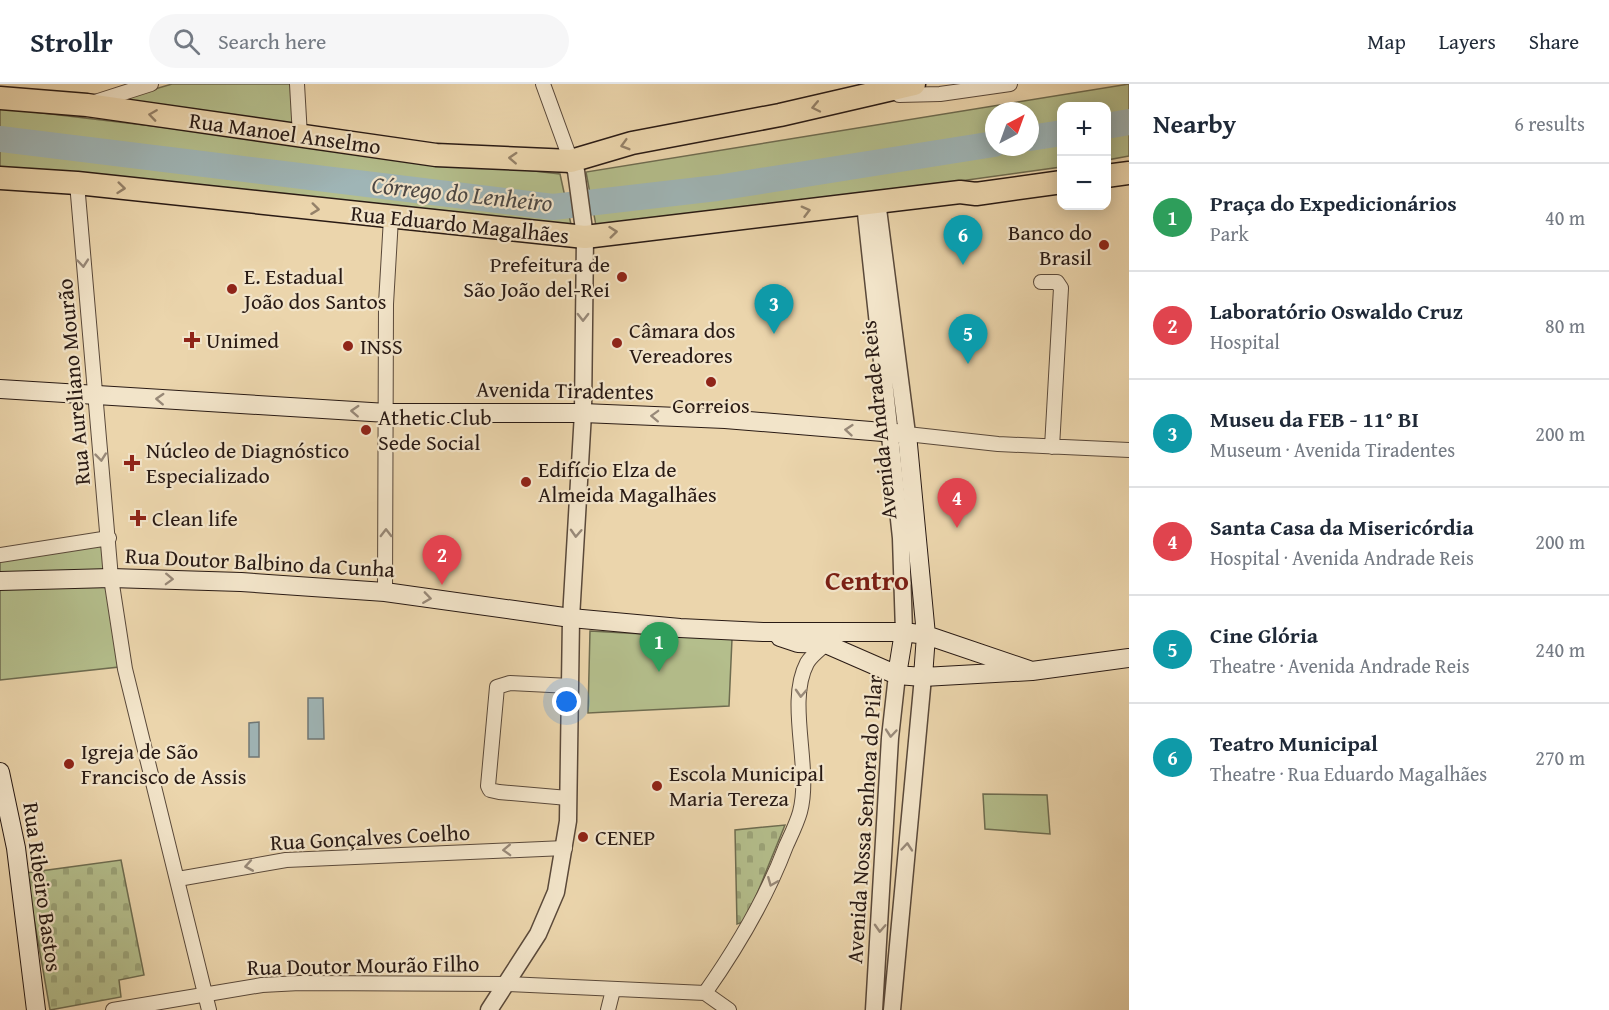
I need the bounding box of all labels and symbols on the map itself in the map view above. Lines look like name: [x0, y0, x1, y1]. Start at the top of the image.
one-way arrow: [812, 100, 822, 113]
north arrow: [985, 102, 1039, 156]
street label: Rua Manoel Anselmo: [187, 104, 383, 162]
one-way arrow: [148, 109, 158, 121]
one-way arrow: [620, 138, 631, 150]
one-way arrow: [508, 152, 517, 165]
water label: Córrego do Lenheiro: [370, 167, 554, 220]
one-way arrow: [116, 181, 126, 194]
street label: Rua Eduardo Magalhães: [349, 197, 571, 251]
one-way arrow: [310, 202, 319, 215]
one-way arrow: [801, 206, 811, 218]
pin: 6: [944, 216, 982, 265]
place label: Banco do Brasil: [1008, 216, 1092, 273]
one-way arrow: [608, 227, 617, 239]
marker: Banco do Brasil: [1097, 238, 1111, 252]
place label: Prefeitura de São João del-Rei: [463, 248, 610, 305]
one-way arrow: [76, 258, 89, 267]
place label: E. Estadual João dos Santos: [241, 260, 386, 317]
marker: Prefeitura de São João del-Rei: [615, 270, 629, 284]
street label: Rua Aureliano Mourão: [48, 277, 98, 487]
marker: E. Estadual João dos Santos: [225, 282, 239, 296]
pin: 3: [754, 284, 794, 334]
one-way arrow: [577, 312, 589, 321]
place label: Câmara dos Vereadores: [629, 314, 736, 371]
pin: 5: [948, 314, 988, 364]
street label: Avenida Andrade Reis: [852, 319, 904, 521]
place label: Unimed: [206, 324, 279, 356]
place label: INSS: [360, 330, 403, 362]
marker: Unimed: [183, 331, 201, 349]
marker: Câmara dos Vereadores: [610, 336, 624, 350]
marker: INSS: [341, 339, 355, 353]
street label: Avenida Tiradentes: [476, 372, 654, 408]
marker: Correios: [704, 375, 718, 389]
place label: Correios: [672, 389, 750, 421]
one-way arrow: [156, 393, 165, 406]
place label: Athetic Club Sede Social: [378, 401, 492, 458]
one-way arrow: [350, 404, 359, 417]
one-way arrow: [650, 410, 659, 423]
marker: Athetic Club Sede Social: [359, 423, 373, 437]
one-way arrow: [845, 424, 854, 437]
place label: Núcleo de Diagnóstico Especializado: [146, 434, 349, 491]
one-way arrow: [94, 452, 107, 461]
place label: Edifício Elza de Almeida Magalhães: [538, 453, 717, 510]
marker: Núcleo de Diagnóstico Especializado: [123, 454, 141, 472]
marker: Edifício Elza de Almeida Magalhães: [519, 475, 533, 489]
pin: 4: [938, 478, 976, 528]
place label: Clean life: [152, 502, 238, 534]
marker: Clean life: [129, 509, 147, 527]
one-way arrow: [570, 528, 583, 537]
one-way arrow: [380, 529, 392, 538]
pin: 2: [422, 536, 462, 585]
street label: Rua Doutor Balbino da Cunha: [124, 539, 396, 585]
district label: Centro: [825, 559, 909, 600]
one-way arrow: [165, 573, 174, 586]
one-way arrow: [422, 591, 431, 603]
pin: 1: [640, 622, 678, 672]
street label: Avenida Nossa Senhora do Pilar: [838, 674, 890, 964]
your location: [552, 687, 581, 716]
one-way arrow: [794, 689, 807, 698]
one-way arrow: [885, 729, 898, 738]
place label: Igreja de São Francisco de Assis: [81, 735, 246, 792]
marker: Igreja de São Francisco de Assis: [62, 757, 76, 771]
place label: Escola Municipal Maria Tereza: [669, 757, 824, 814]
marker: Escola Municipal Maria Tereza: [650, 779, 664, 793]
street label: Rua Ribeiro Bastos: [15, 800, 71, 974]
street label: Rua Gonçalves Coelho: [269, 816, 471, 858]
place label: CENEP: [595, 821, 655, 853]
marker: CENEP: [576, 830, 590, 844]
one-way arrow: [900, 843, 913, 852]
one-way arrow: [502, 844, 511, 857]
one-way arrow: [245, 859, 255, 872]
one-way arrow: [767, 876, 779, 887]
one-way arrow: [874, 924, 887, 933]
street label: Rua Doutor Mourão Filho: [246, 947, 480, 983]

